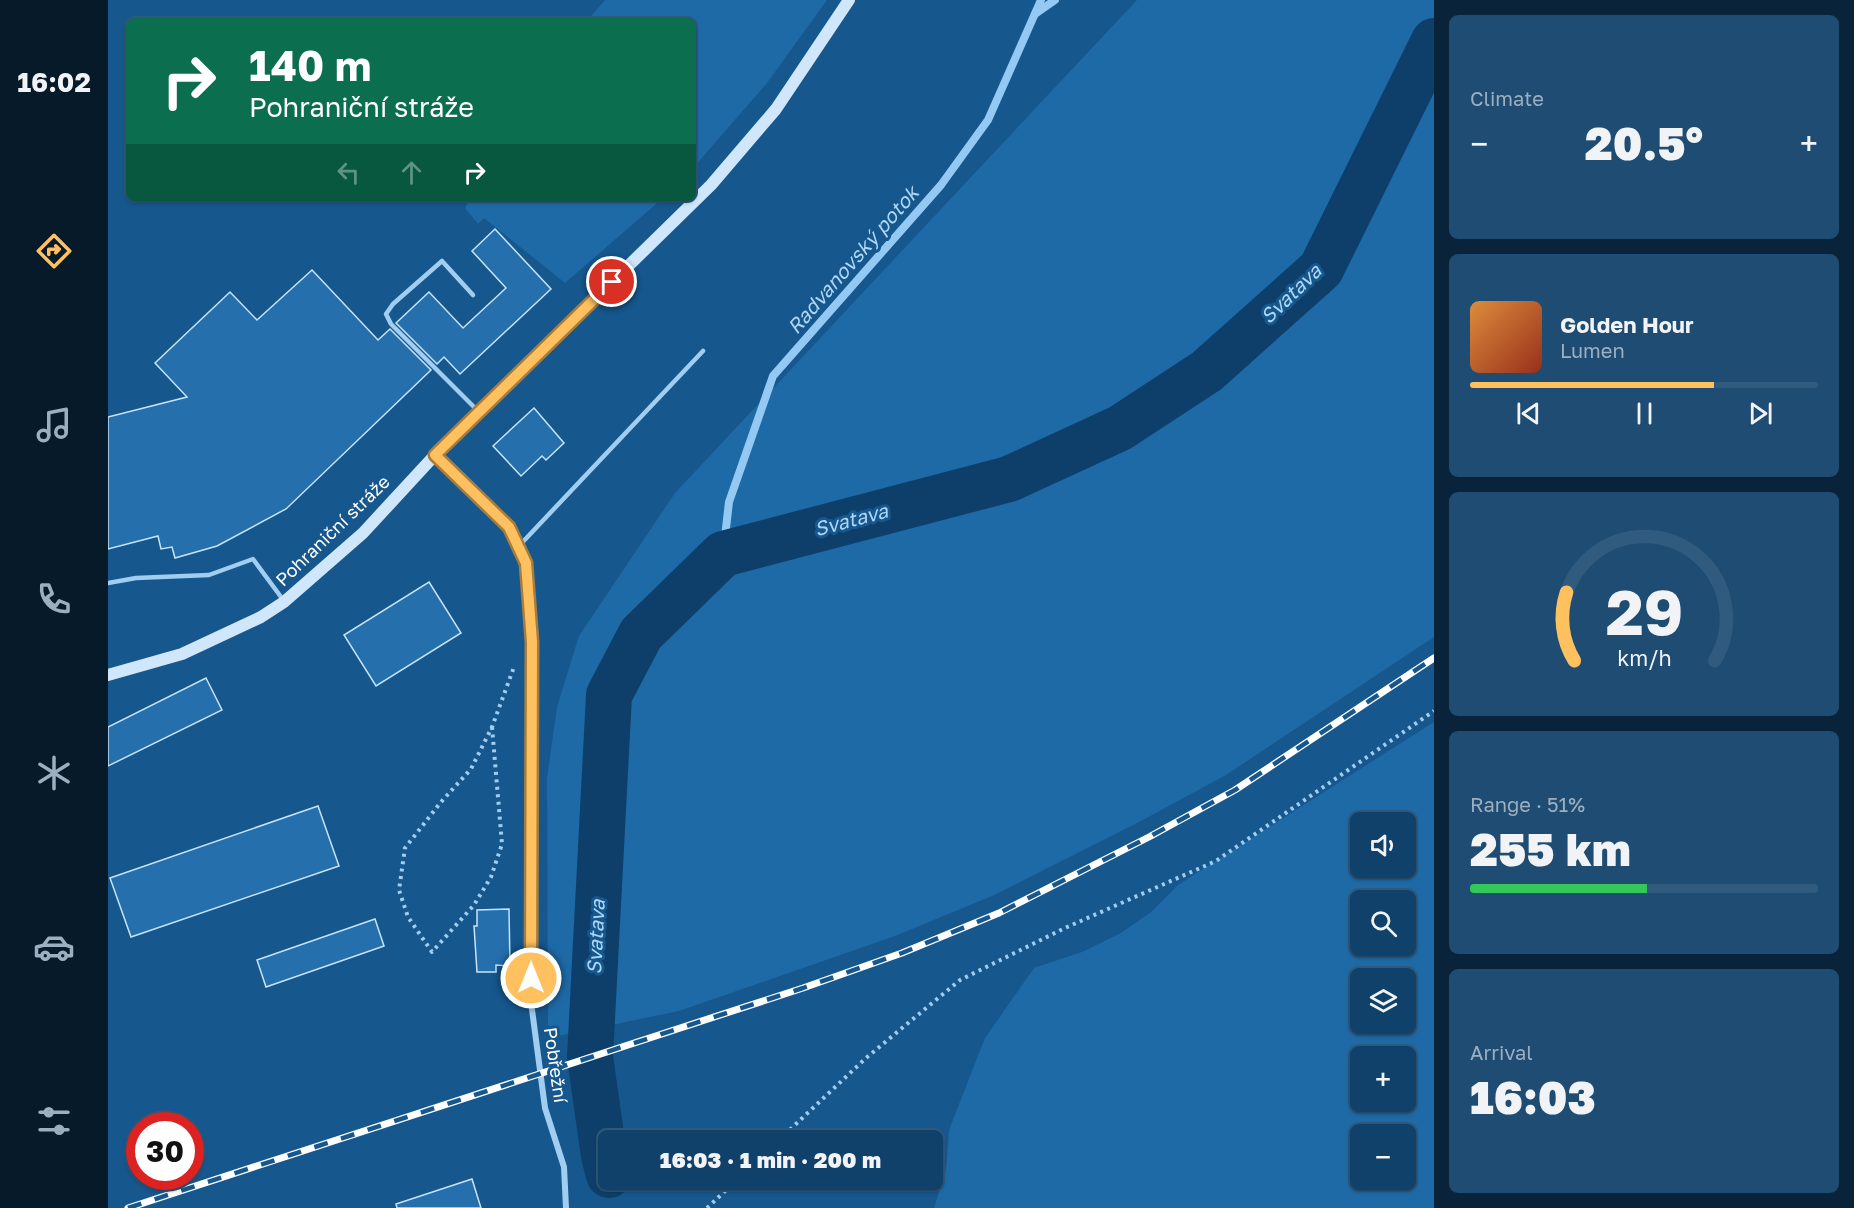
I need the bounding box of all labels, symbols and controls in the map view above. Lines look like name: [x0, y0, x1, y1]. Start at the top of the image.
text: 140 m: [249, 40, 371, 90]
icon: right: [150, 42, 228, 120]
text: 16:02: [17, 66, 91, 98]
text: Climate: [1470, 86, 1544, 110]
text: Pohraniční stráže: [249, 91, 474, 123]
text: 20.5°: [1585, 116, 1703, 170]
text: −: [1470, 124, 1488, 163]
text: +: [1800, 124, 1818, 163]
icon: left: [332, 156, 365, 189]
icon: ahead: [395, 156, 428, 189]
icon: right: [458, 156, 491, 189]
water label: Radvanovský potok: [782, 179, 925, 339]
icon: directions: [33, 230, 75, 272]
pin: [586, 256, 637, 307]
water label: Svatava: [1255, 258, 1326, 328]
icon: arrive: [595, 265, 628, 298]
text: Golden Hour: [1560, 311, 1694, 338]
text: Lumen: [1560, 338, 1625, 362]
icon: previous: [1512, 397, 1545, 430]
icon: pause: [1628, 397, 1661, 430]
icon: next: [1744, 397, 1777, 430]
icon: music: [33, 404, 75, 446]
street label: Pohraniční stráže: [271, 470, 394, 590]
water label: Svatava: [811, 498, 891, 540]
text: 29: [1605, 574, 1683, 649]
icon: phone: [33, 578, 75, 620]
text: km/h: [1617, 645, 1671, 671]
icon: climate: [33, 752, 75, 794]
text: Range · 51%: [1470, 792, 1585, 816]
map controls: [1350, 812, 1416, 1190]
button: sound: [1350, 812, 1416, 878]
text: 255 km: [1470, 822, 1631, 876]
button: search: [1350, 890, 1416, 956]
water label: Svatava: [581, 898, 609, 975]
icon: car: [33, 926, 75, 968]
position arrow: [499, 946, 563, 1010]
button: layers: [1350, 968, 1416, 1034]
street label: Pobřežní: [540, 1026, 572, 1105]
text: Arrival: [1470, 1040, 1533, 1064]
button: +: [1350, 1046, 1416, 1112]
text: 16:03: [1470, 1070, 1596, 1124]
icon: filters: [33, 1100, 75, 1142]
speed limit sign: 30: [126, 1112, 204, 1190]
button: −: [1350, 1124, 1416, 1190]
text: 16:03 · 1 min · 200 m: [660, 1146, 881, 1173]

